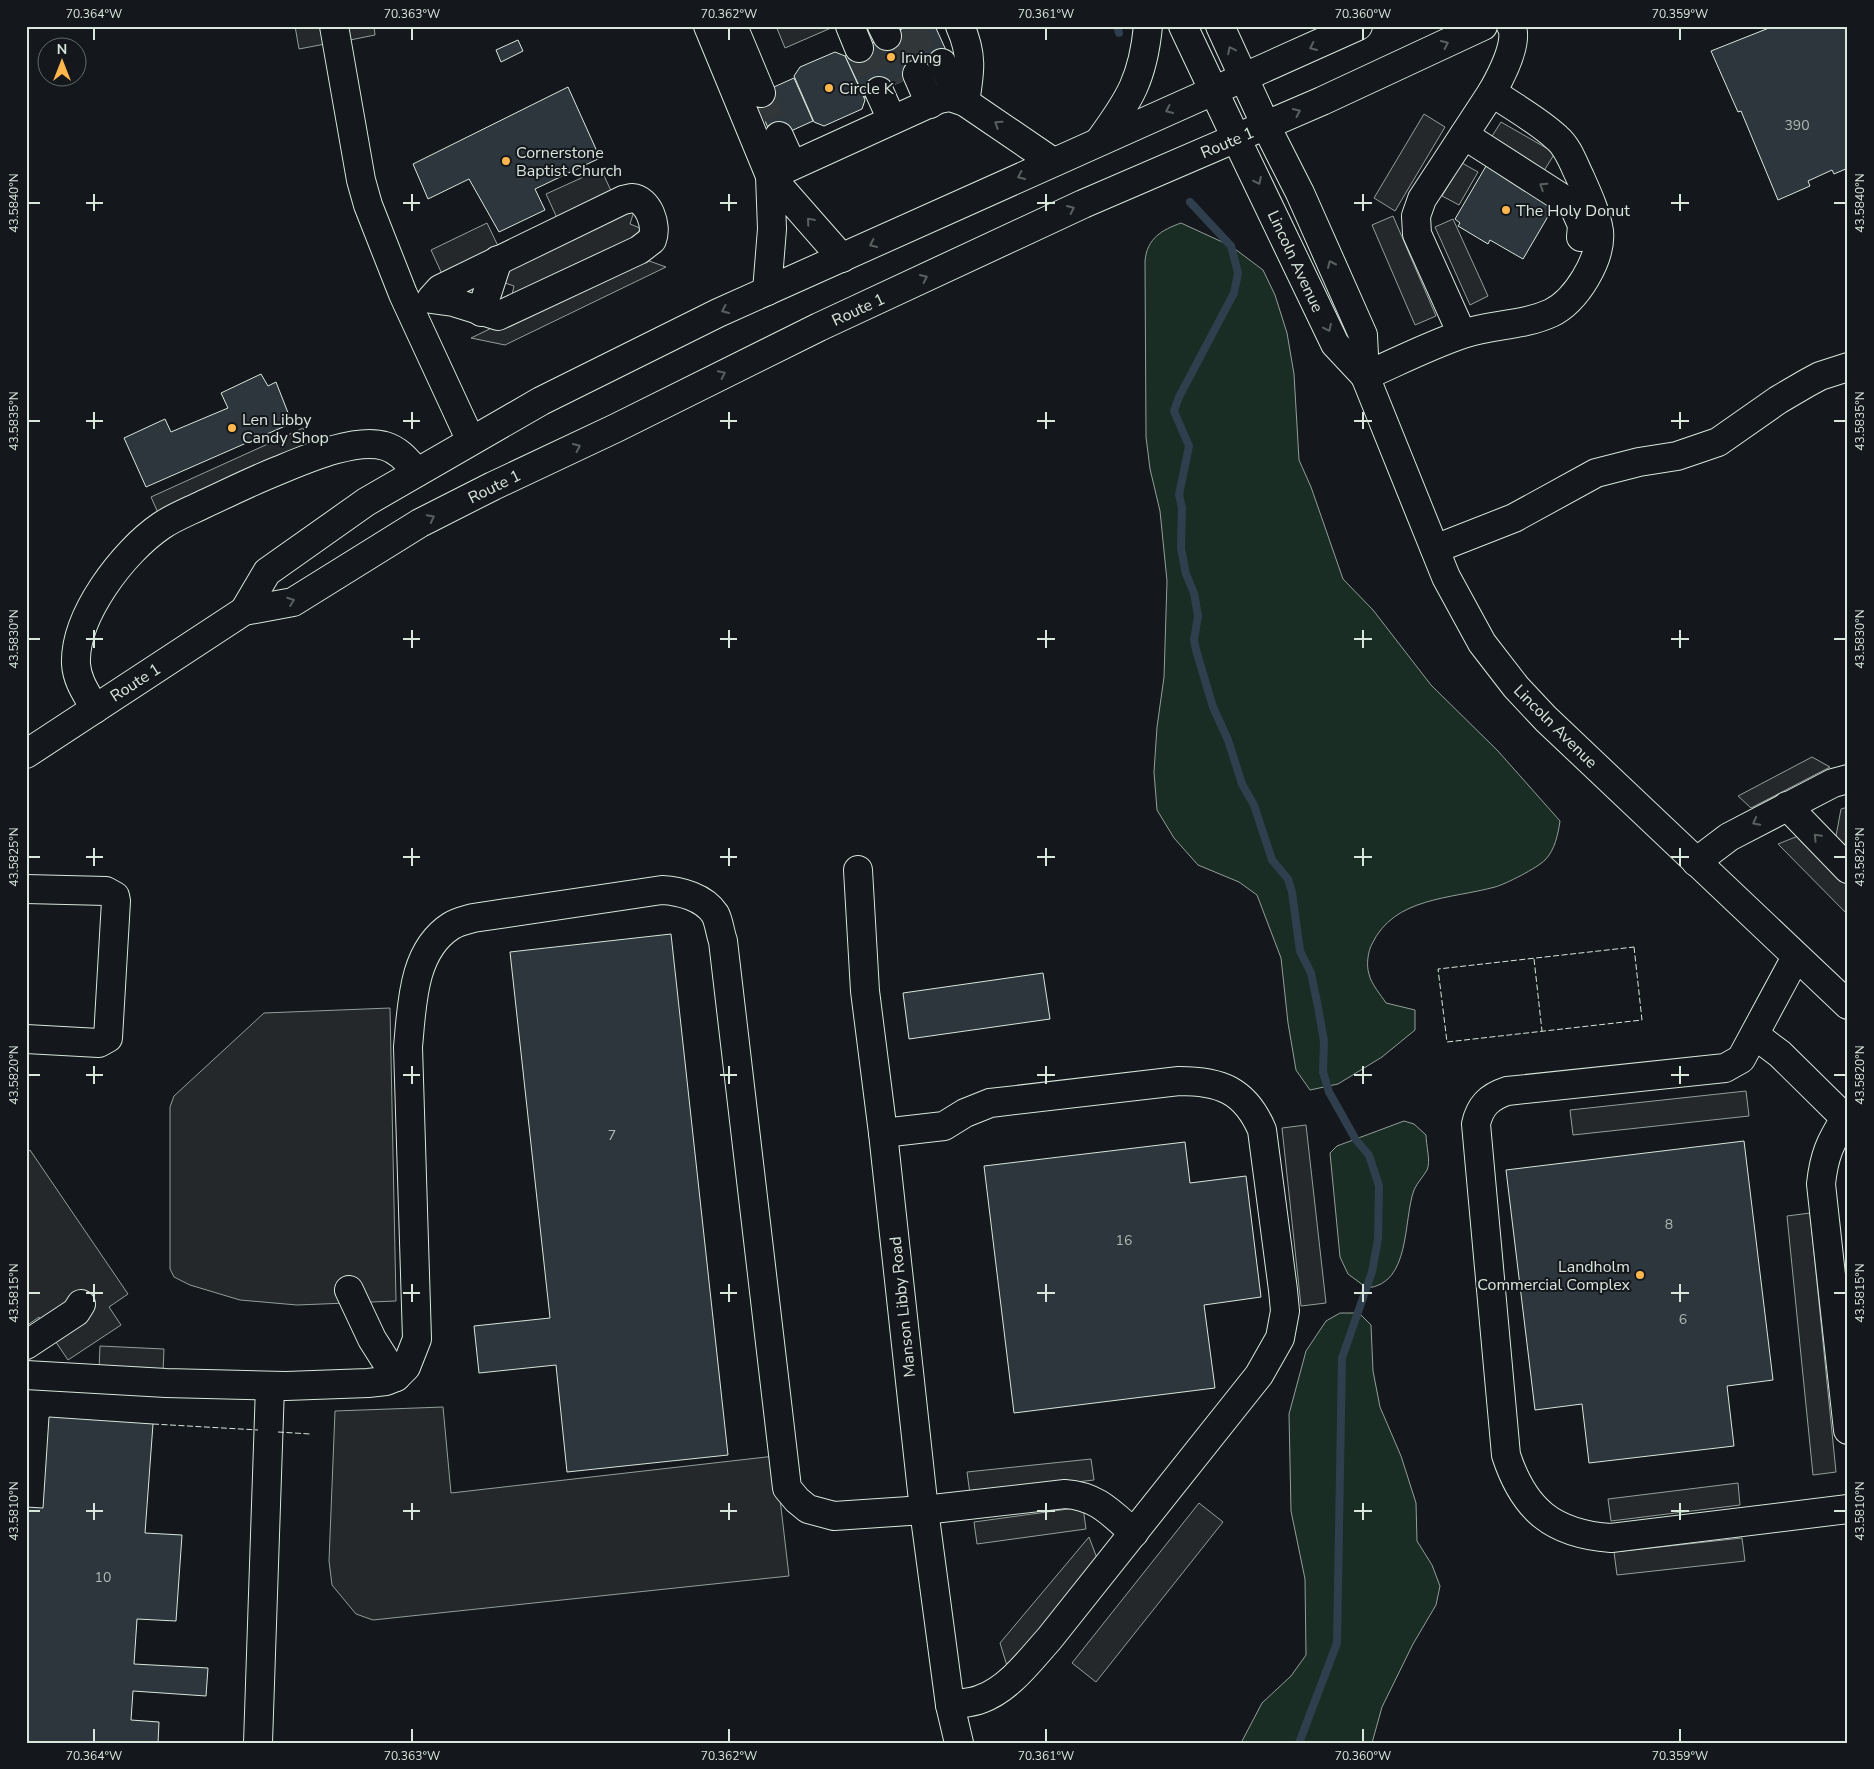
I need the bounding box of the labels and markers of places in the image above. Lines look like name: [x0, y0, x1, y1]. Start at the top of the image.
place label: Irving: [901, 47, 942, 69]
marker: Irving: [885, 51, 897, 63]
place label: Circle K: [839, 78, 895, 100]
marker: Circle K: [823, 82, 835, 94]
place label: Cornerstone Baptist Church: [516, 142, 622, 182]
marker: Cornerstone Baptist Church: [500, 155, 512, 167]
place label: The Holy Donut: [1516, 200, 1630, 222]
marker: The Holy Donut: [1500, 204, 1512, 216]
place label: Len Libby Candy Shop: [242, 409, 329, 449]
marker: Len Libby Candy Shop: [226, 422, 238, 434]
place label: Landholm Commercial Complex: [1477, 1256, 1631, 1296]
marker: Landholm Commercial Complex: [1634, 1269, 1646, 1281]

